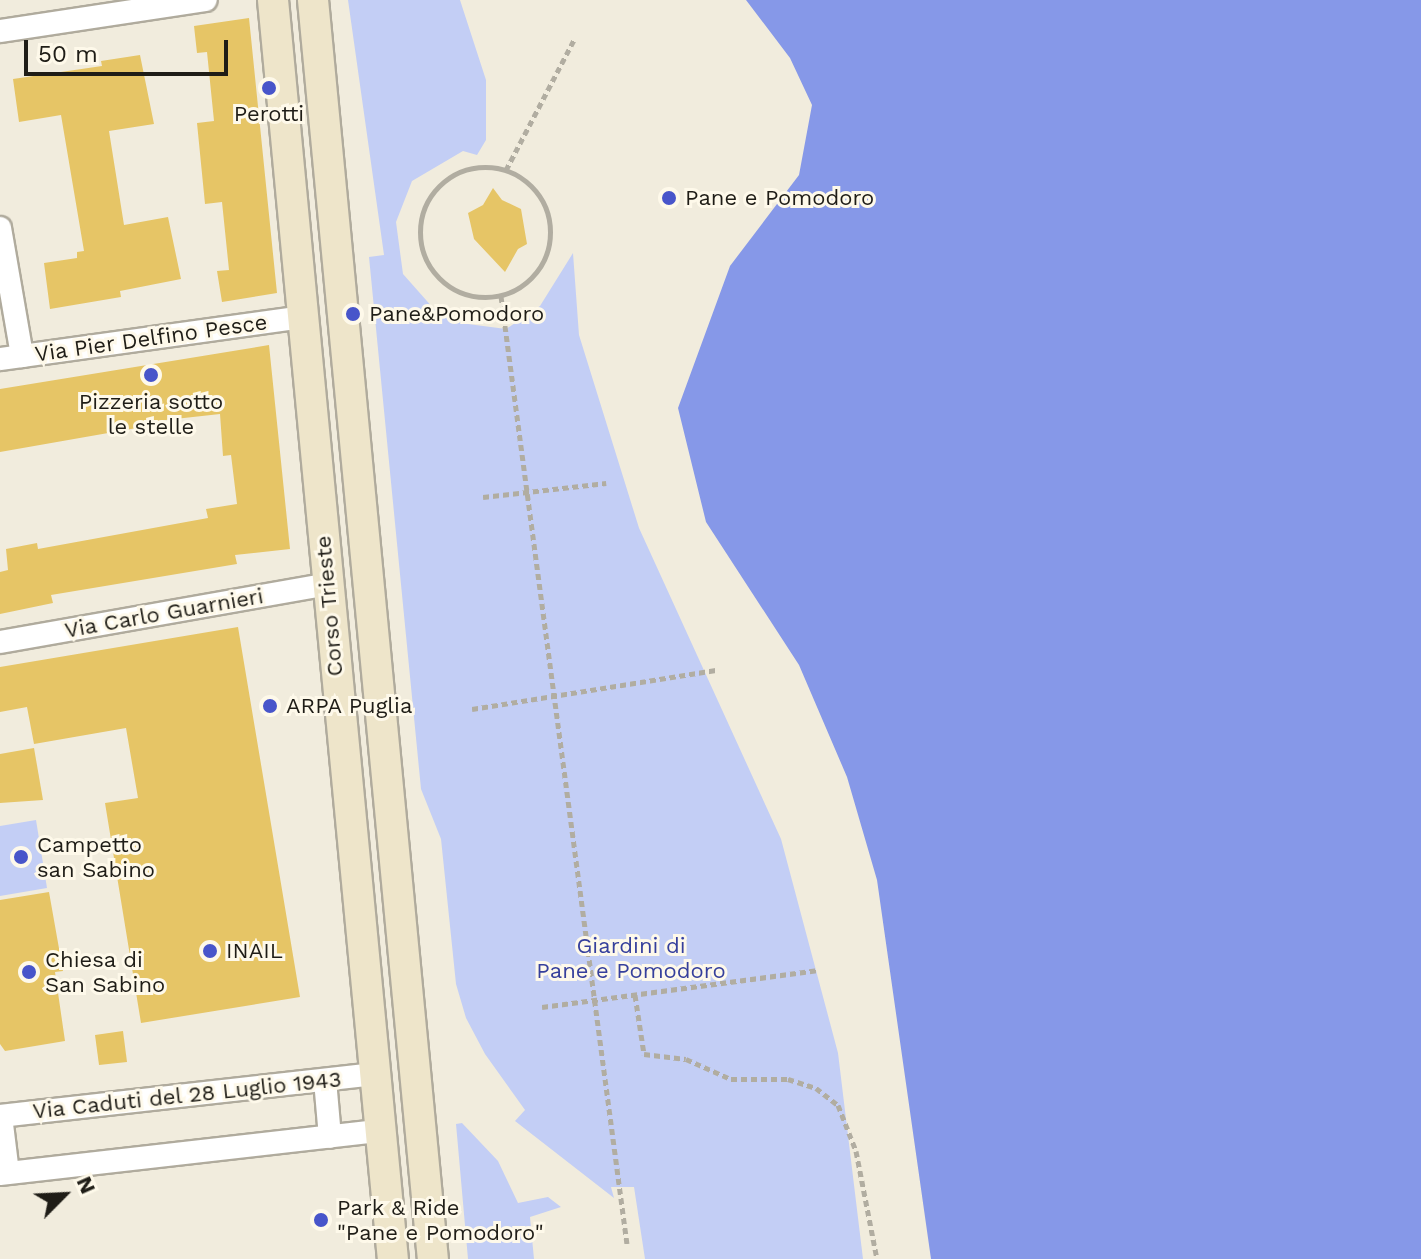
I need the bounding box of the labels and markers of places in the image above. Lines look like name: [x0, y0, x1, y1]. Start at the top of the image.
marker: Perotti: [260, 79, 278, 97]
place label: Perotti: [234, 101, 304, 127]
place label: Pane e Pomodoro: [685, 185, 874, 211]
marker: Pane e Pomodoro: [660, 189, 678, 207]
place label: Pane&Pomodoro: [369, 301, 544, 327]
marker: Pane&Pomodoro: [344, 305, 362, 323]
marker: Pizzeria sotto le stelle: [142, 366, 160, 384]
place label: Pizzeria sotto le stelle: [79, 388, 223, 440]
place label: ARPA Puglia: [286, 693, 413, 719]
marker: ARPA Puglia: [261, 697, 279, 715]
place label: Campetto san Sabino: [37, 831, 155, 882]
marker: Campetto san Sabino: [12, 848, 30, 866]
place label: INAIL: [226, 938, 283, 964]
marker: INAIL: [201, 942, 219, 960]
place label: Chiesa di San Sabino: [45, 946, 165, 998]
marker: Chiesa di San Sabino: [20, 963, 38, 981]
place label: Park & Ride "Pane e Pomodoro": [337, 1194, 544, 1246]
marker: Park & Ride "Pane e Pomodoro": [312, 1211, 330, 1229]

